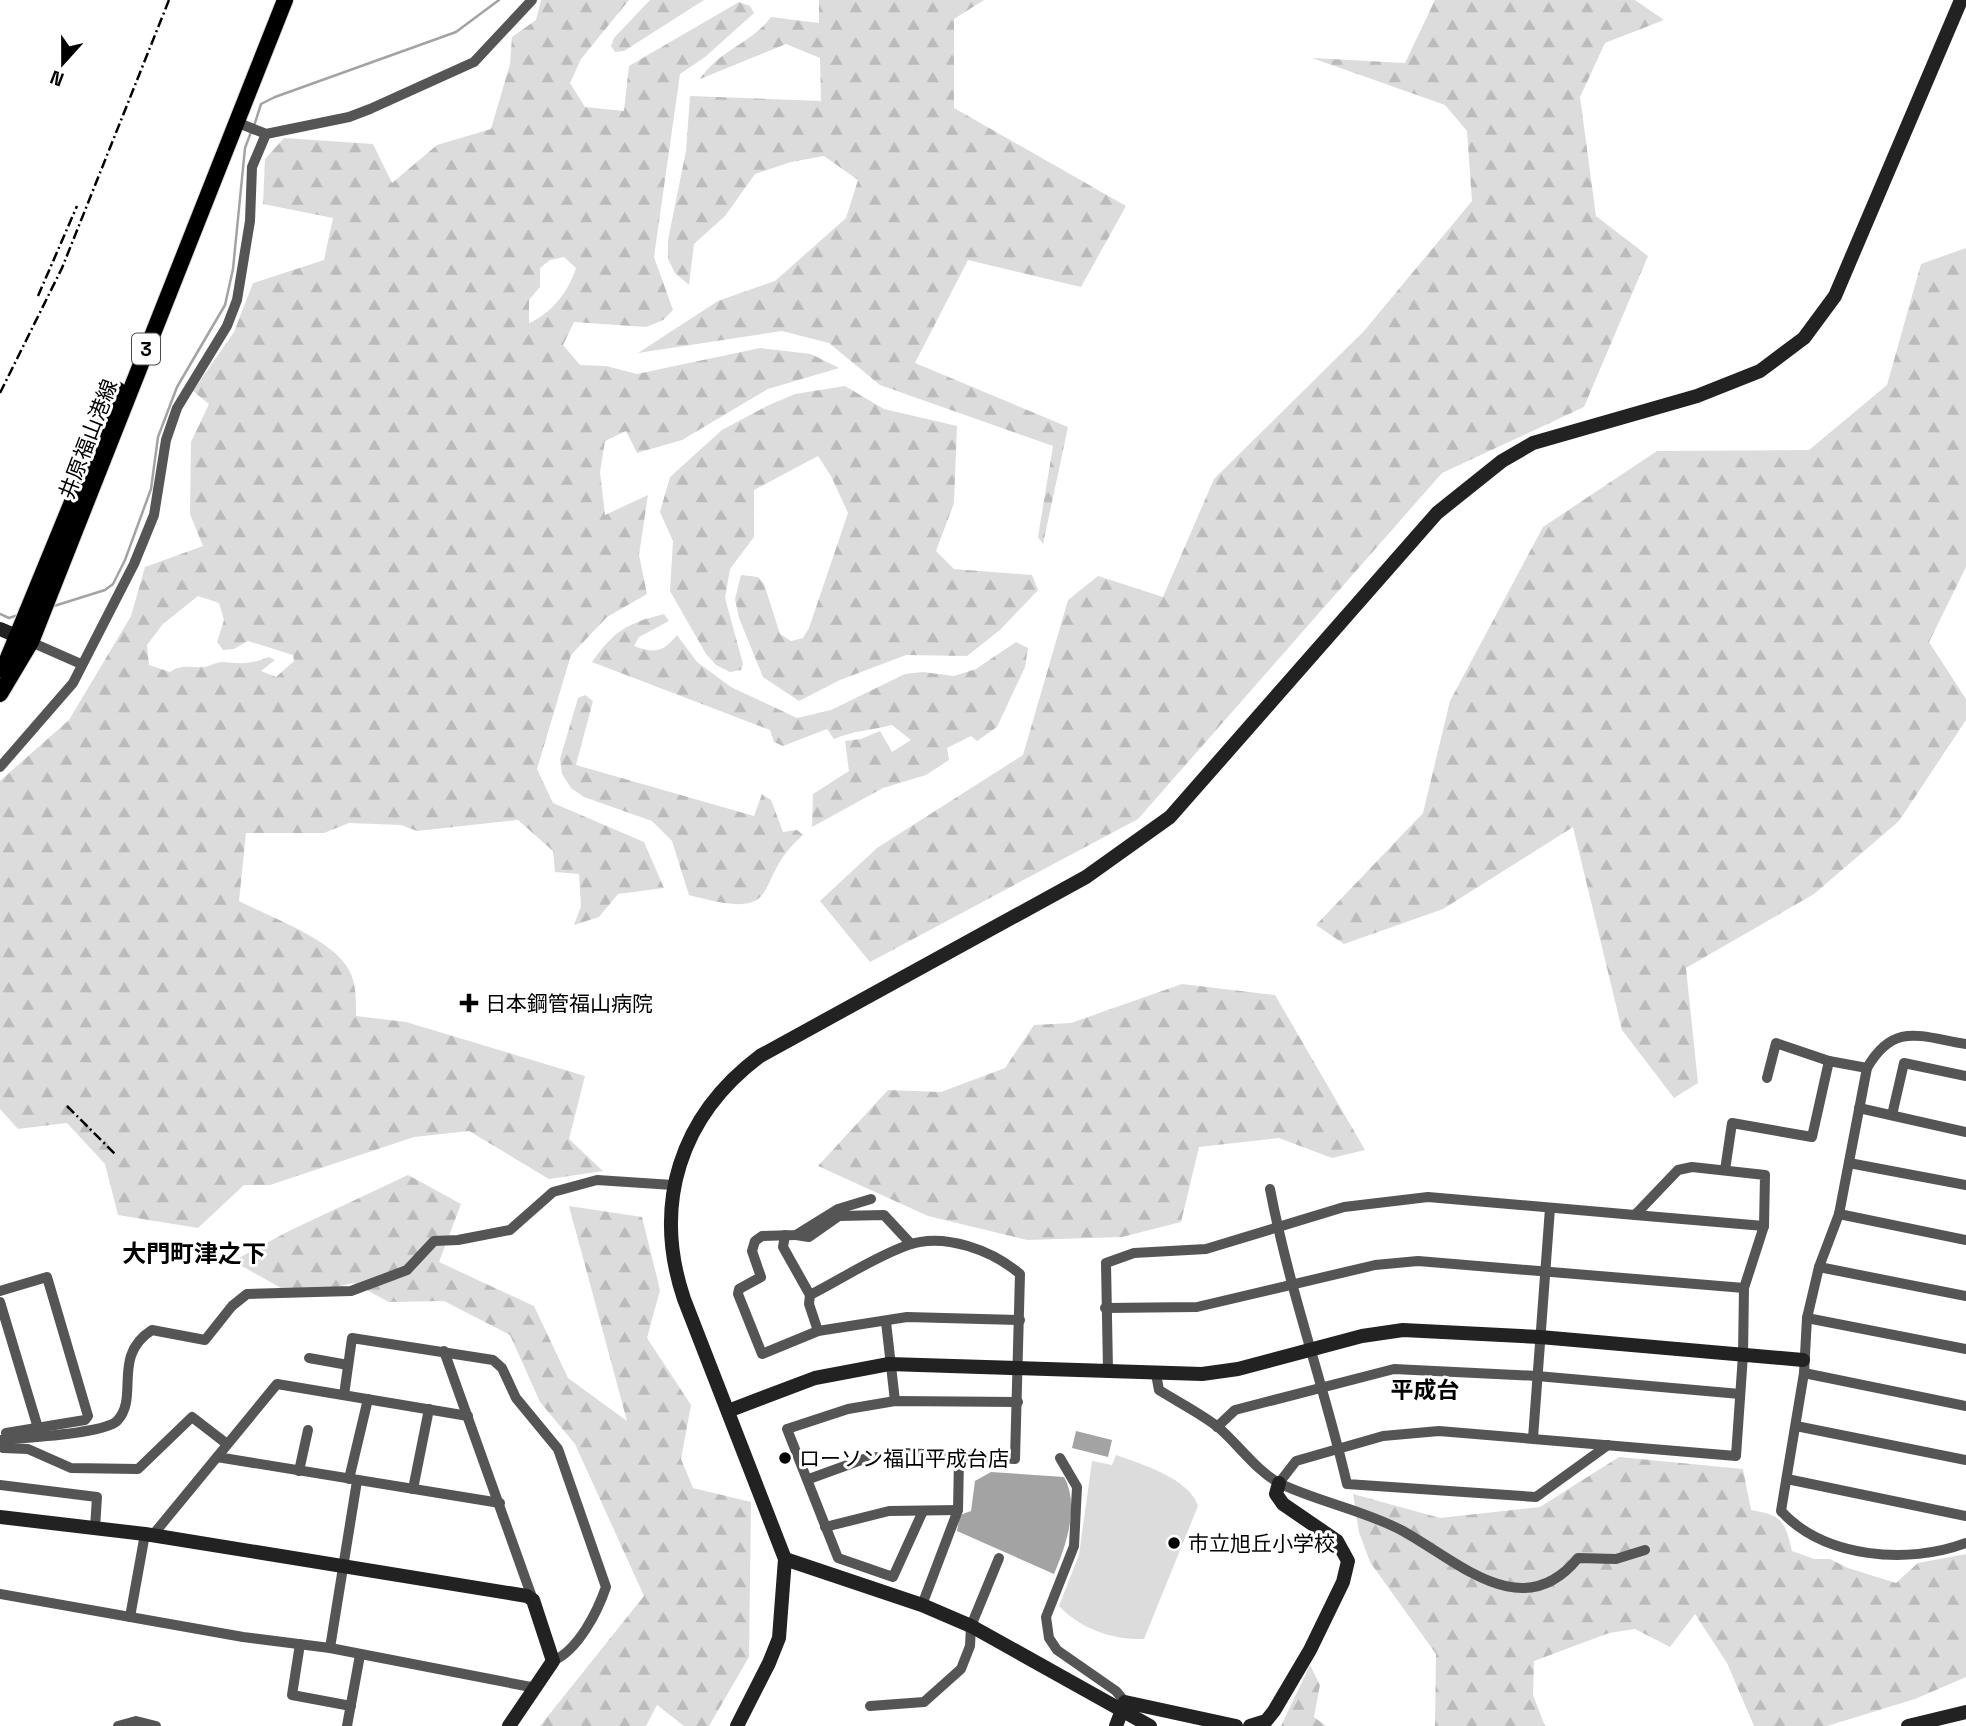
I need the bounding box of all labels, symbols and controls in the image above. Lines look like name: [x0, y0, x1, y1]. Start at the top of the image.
north arrow: [28, 28, 98, 98]
text: N: [47, 64, 68, 92]
road number: 3: [132, 334, 160, 364]
street label: 井原福山港線: [53, 375, 123, 503]
place label: 日本鋼管福山病院: [485, 990, 653, 1017]
marker: 日本鋼管福山病院: [459, 993, 479, 1013]
district label: 大門町津之下: [122, 1238, 266, 1269]
district label: 平成台: [1391, 1375, 1460, 1405]
place label: ローソン福山平成台店: [799, 1445, 1009, 1472]
marker: ローソン福山平成台店: [777, 1450, 793, 1466]
place label: 市立旭丘小学校: [1188, 1530, 1335, 1557]
marker: 市立旭丘小学校: [1166, 1535, 1182, 1551]

